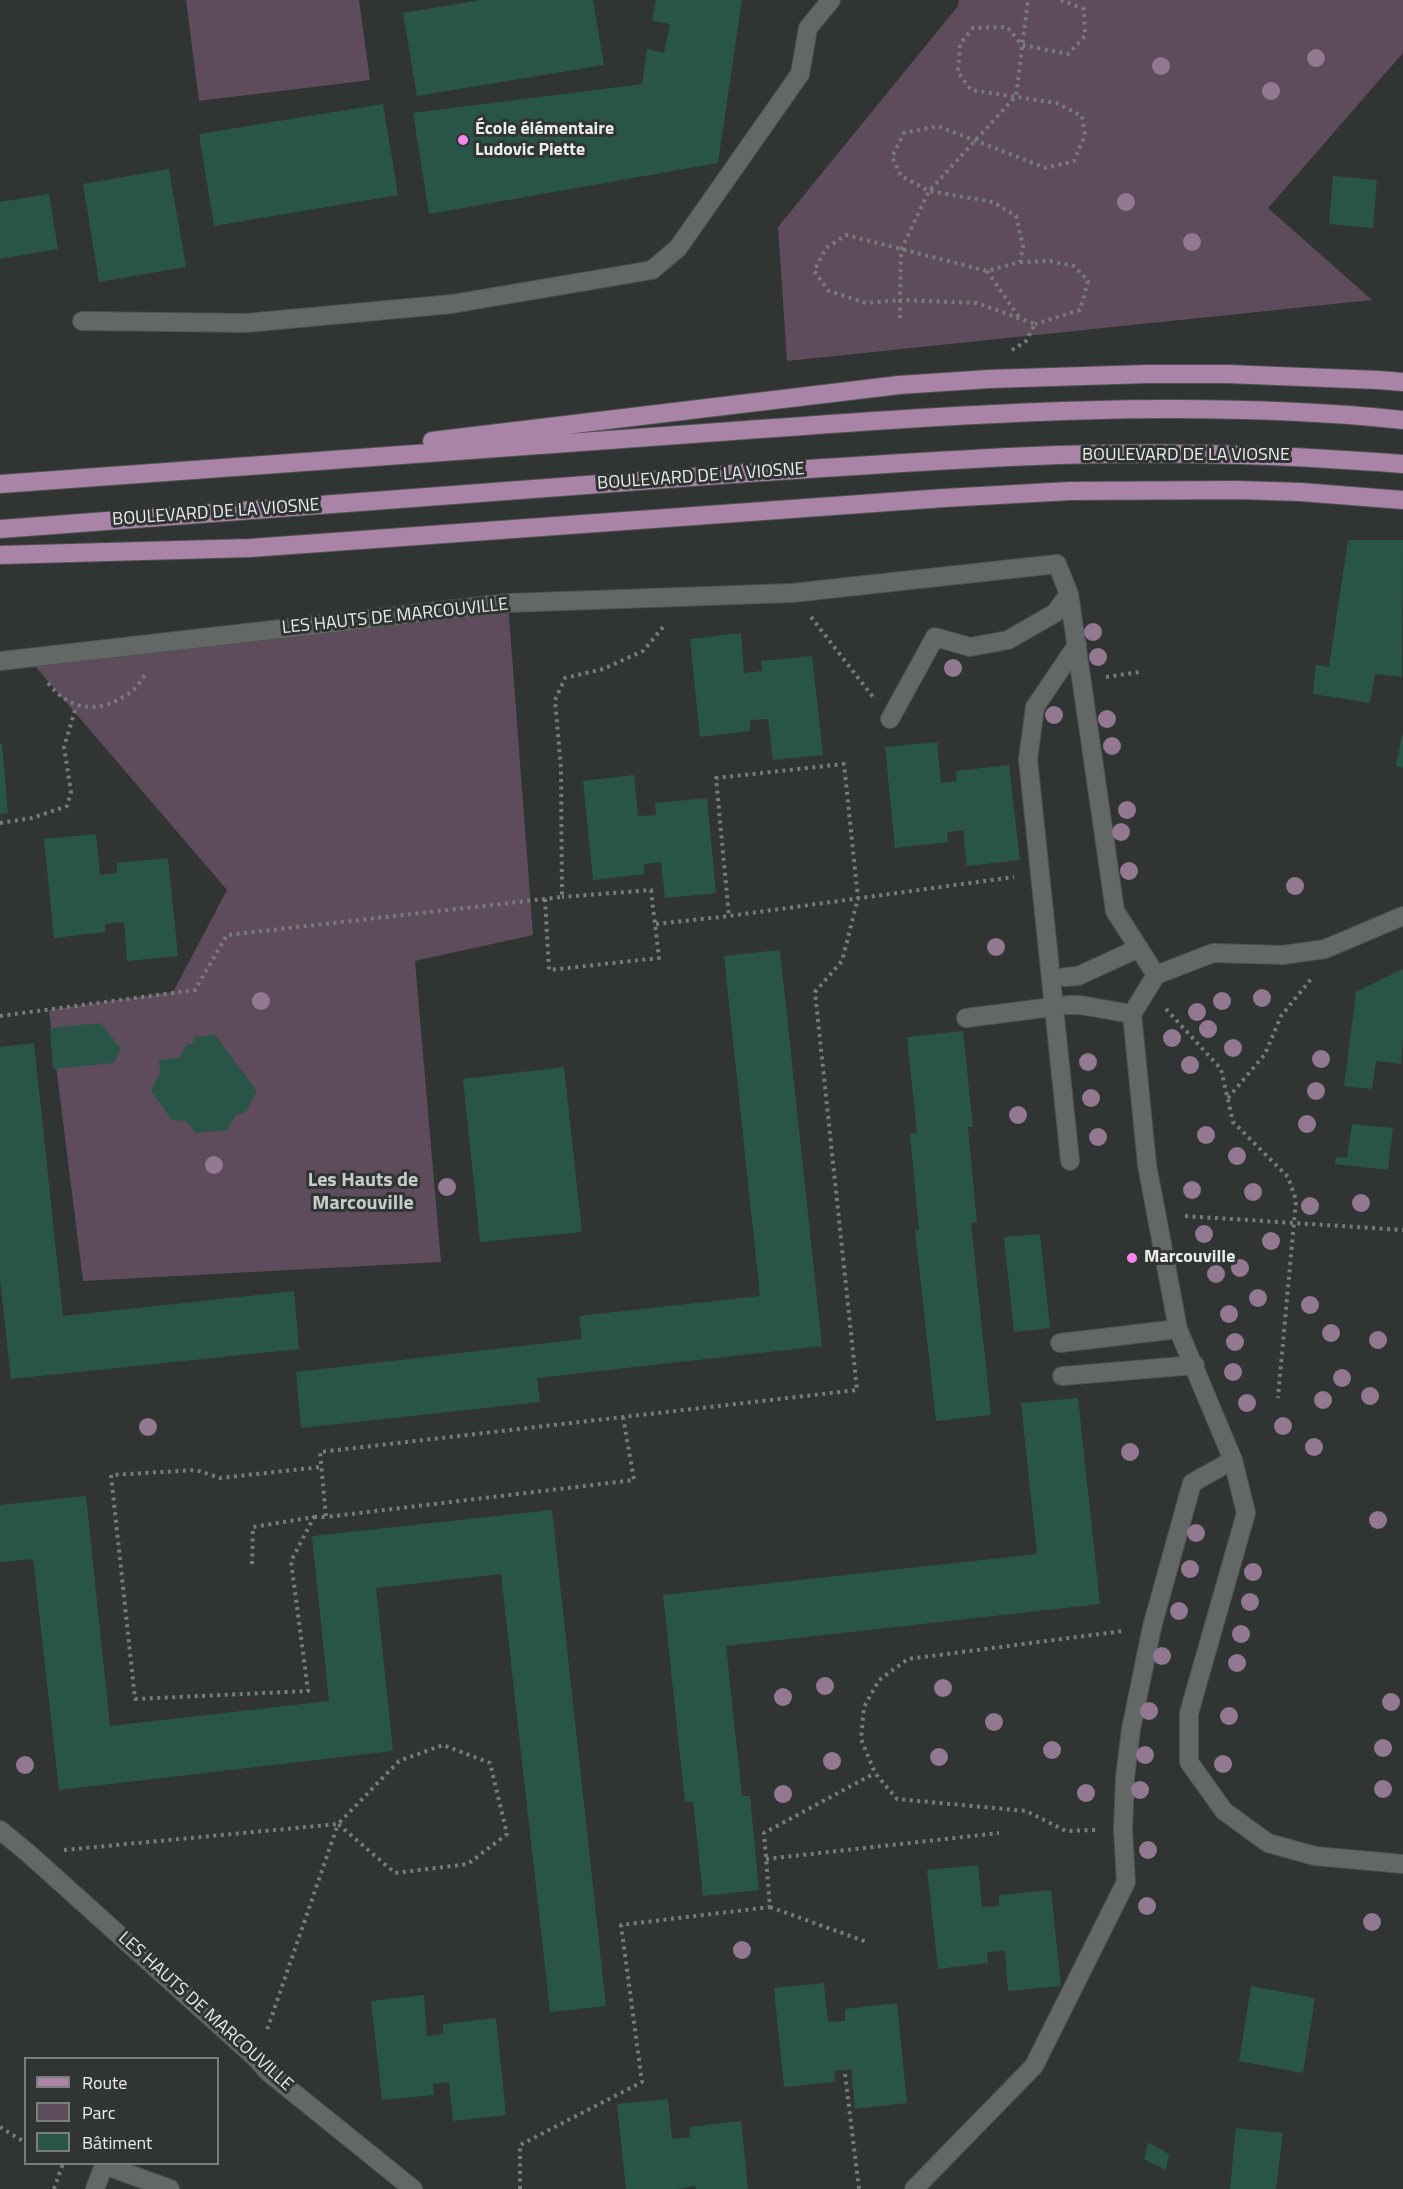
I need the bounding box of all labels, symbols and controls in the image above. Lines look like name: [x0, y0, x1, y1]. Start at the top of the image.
place label: École élémentaire Ludovic Piette: [475, 119, 614, 162]
marker: École élémentaire Ludovic Piette: [456, 133, 470, 147]
street label: BOULEVARD DE LA VIOSNE: [1082, 445, 1290, 467]
street label: BOULEVARD DE LA VIOSNE: [597, 459, 805, 495]
street label: BOULEVARD DE LA VIOSNE: [112, 495, 320, 531]
street label: LES HAUTS DE MARCOUVILLE: [281, 594, 509, 640]
district label: Les Hauts de Marcouville: [308, 1169, 418, 1216]
place label: Marcouville: [1144, 1247, 1235, 1269]
marker: Marcouville: [1125, 1251, 1139, 1265]
street label: LES HAUTS DE MARCOUVILLE: [113, 1928, 297, 2096]
legend: [24, 2057, 219, 2165]
text: Route: [82, 2069, 127, 2096]
text: Parc: [82, 2099, 116, 2126]
text: Bâtiment: [82, 2129, 152, 2156]

